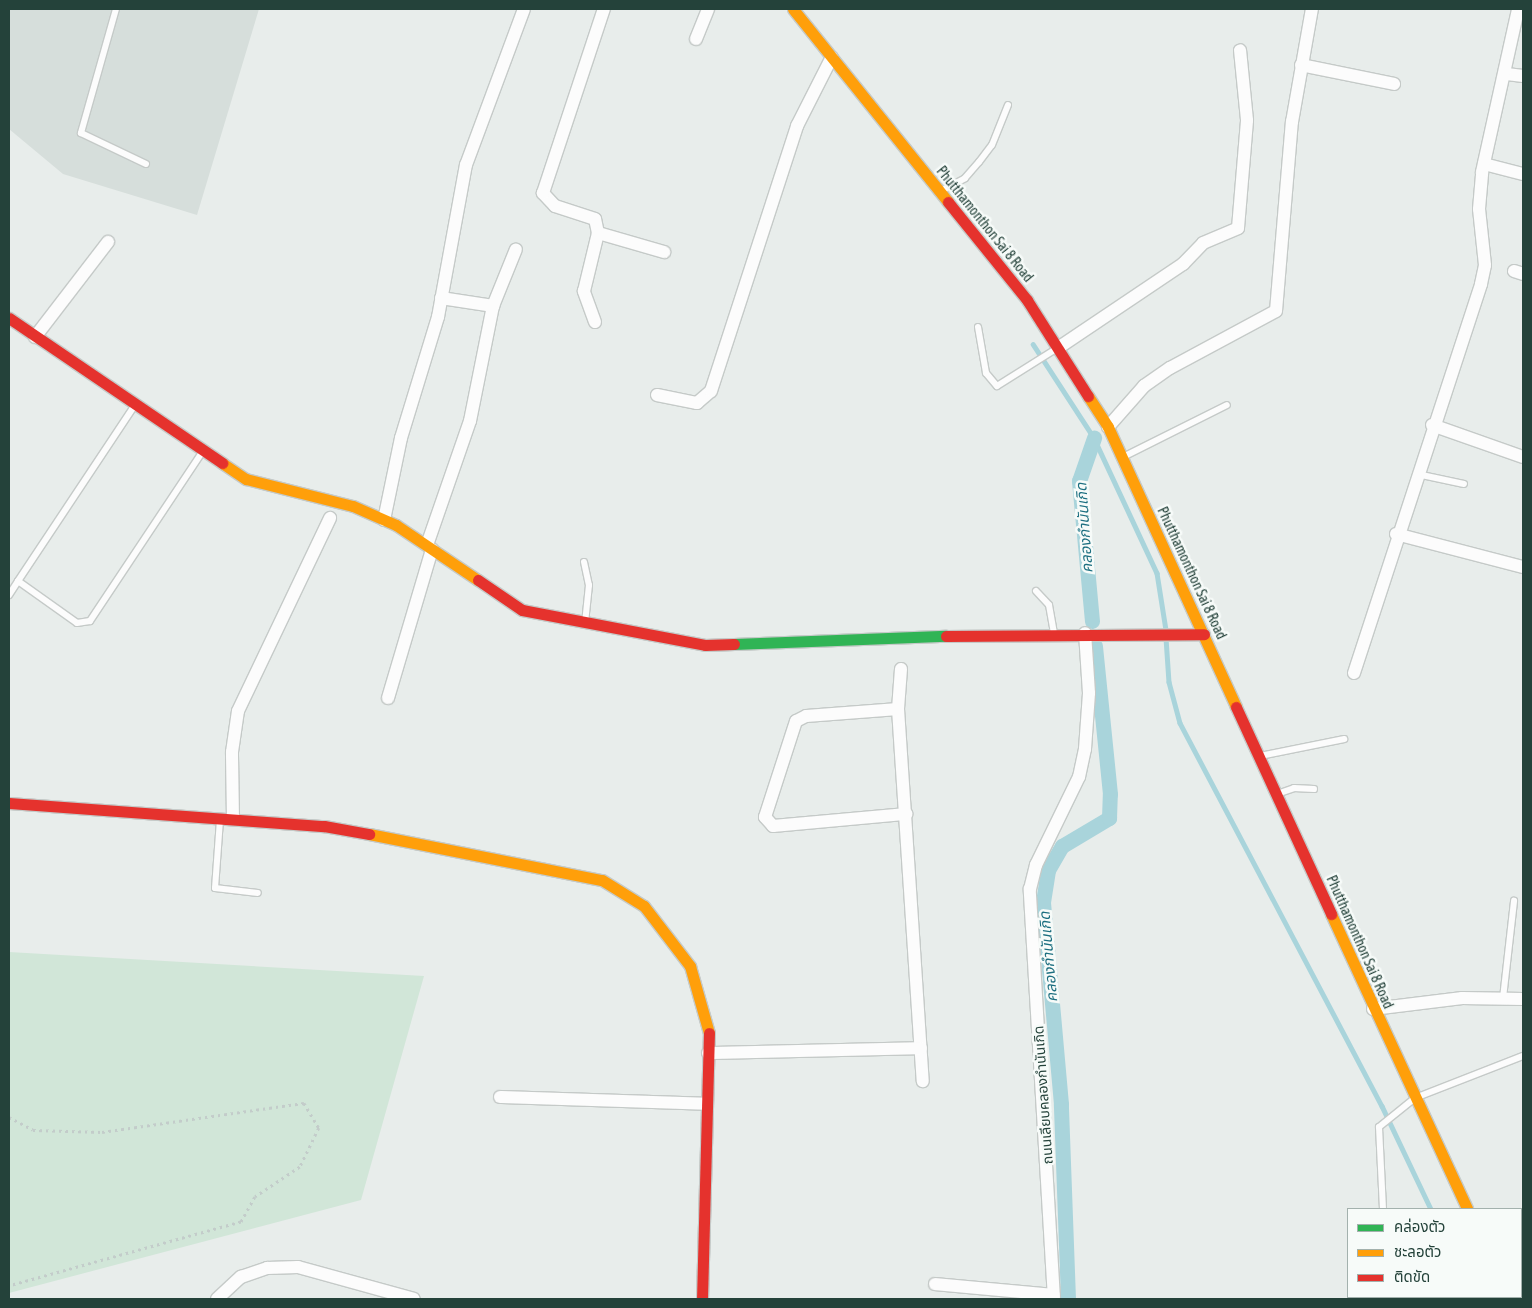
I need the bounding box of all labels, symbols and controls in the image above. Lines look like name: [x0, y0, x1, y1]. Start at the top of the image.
street label: Phutthamonthon Sai 8 Road: [933, 163, 1037, 285]
water label: คลองกำนันเกิด: [1072, 482, 1096, 574]
street label: Phutthamonthon Sai 8 Road: [1154, 504, 1230, 642]
street label: Phutthamonthon Sai 8 Road: [1323, 873, 1397, 1011]
water label: คลองกำนันเกิด: [1035, 911, 1061, 1003]
street label: ถนนเลียบคลองกำนันเกิด: [1030, 1025, 1056, 1165]
legend: [1347, 1208, 1522, 1298]
text: คล่องตัว: [1394, 1218, 1445, 1235]
text: ชะลอตัว: [1394, 1243, 1441, 1260]
text: ติดขัด: [1394, 1268, 1430, 1285]

